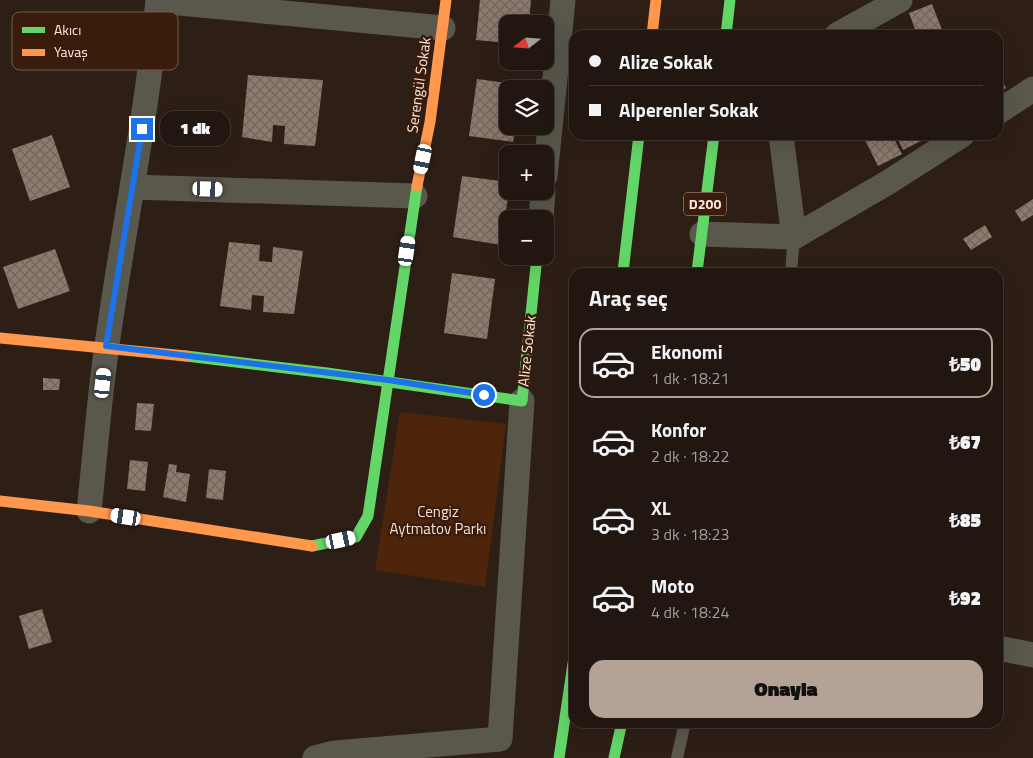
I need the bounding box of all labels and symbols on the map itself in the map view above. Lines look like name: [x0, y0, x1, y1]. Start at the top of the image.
legend: [12, 12, 178, 70]
north arrow: [499, 15, 554, 70]
text: Akıcı: [54, 19, 81, 40]
street label: Serengül Sokak: [400, 35, 437, 134]
text: Yavaş: [54, 41, 88, 62]
callout: 1 dk: [160, 112, 230, 146]
route end: [131, 118, 153, 140]
car: [412, 143, 433, 175]
car: [192, 181, 223, 197]
road number: D200: [684, 192, 726, 215]
car: [397, 235, 416, 267]
street label: Alize Sokak: [511, 314, 542, 388]
car: [93, 367, 112, 399]
route start: [473, 384, 495, 406]
park label: Cengiz Aytmatov Parkı: [390, 500, 486, 540]
car: [110, 507, 141, 527]
car: [324, 530, 357, 550]

